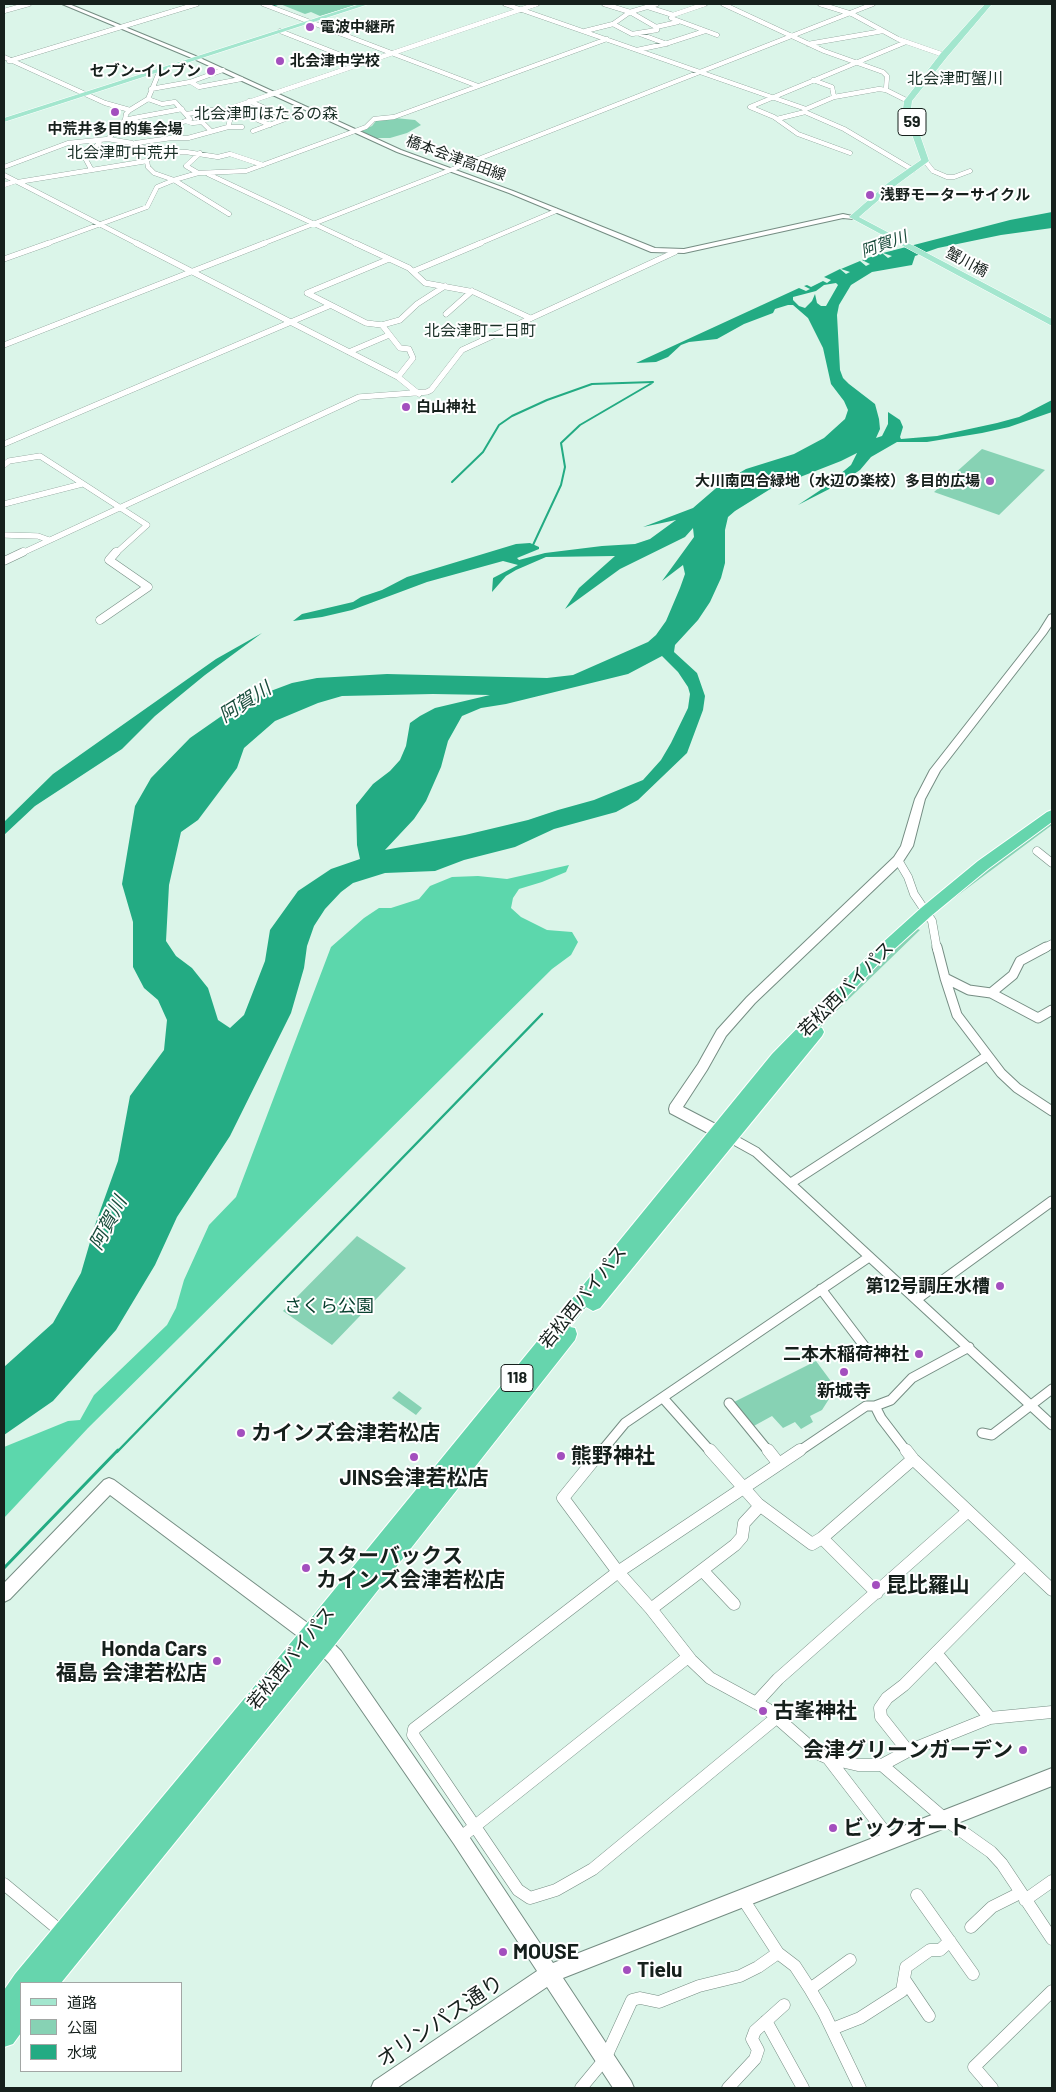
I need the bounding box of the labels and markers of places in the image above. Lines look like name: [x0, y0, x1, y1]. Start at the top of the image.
place label: 電波中継所: [320, 18, 395, 36]
marker: 電波中継所: [304, 21, 316, 33]
place label: 北会津中学校: [290, 52, 380, 70]
marker: 北会津中学校: [274, 55, 286, 67]
place label: セブン-イレブン: [90, 62, 201, 80]
marker: セブン-イレブン: [205, 65, 217, 77]
marker: 中荒井多目的集会場: [109, 106, 121, 118]
place label: 中荒井多目的集会場: [48, 120, 182, 138]
place label: 浅野モーターサイクル: [880, 186, 1030, 204]
marker: 浅野モーターサイクル: [864, 189, 876, 201]
place label: 白山神社: [416, 398, 476, 416]
marker: 白山神社: [400, 401, 412, 413]
place label: 大川南四合緑地（水辺の楽校）多目的広場: [695, 472, 980, 490]
marker: 大川南四合緑地（水辺の楽校）多目的広場: [984, 475, 996, 487]
place label: 第12号調圧水槽: [866, 1275, 990, 1297]
marker: 第12号調圧水槽: [994, 1280, 1006, 1292]
place label: 二本木稲荷神社: [783, 1343, 909, 1365]
marker: 二本木稲荷神社: [913, 1348, 925, 1360]
marker: 新城寺: [838, 1366, 850, 1378]
place label: 新城寺: [817, 1380, 871, 1402]
place label: カインズ会津若松店: [251, 1420, 440, 1446]
marker: カインズ会津若松店: [235, 1427, 247, 1439]
place label: 熊野神社: [571, 1443, 655, 1469]
marker: 熊野神社: [555, 1450, 567, 1462]
marker: JINS会津若松店: [408, 1451, 420, 1463]
place label: JINS会津若松店: [339, 1465, 489, 1491]
place label: スターバックス カインズ会津若松店: [316, 1543, 505, 1593]
marker: スターバックス カインズ会津若松店: [300, 1562, 312, 1574]
place label: 昆比羅山: [886, 1572, 970, 1598]
marker: 昆比羅山: [870, 1579, 882, 1591]
place label: Honda Cars 福島 会津若松店: [56, 1636, 207, 1686]
marker: Honda Cars 福島 会津若松店: [211, 1655, 223, 1667]
place label: 古峯神社: [773, 1698, 857, 1724]
marker: 古峯神社: [757, 1705, 769, 1717]
place label: 会津グリーンガーデン: [803, 1737, 1013, 1763]
marker: 会津グリーンガーデン: [1017, 1744, 1029, 1756]
place label: ビックオート: [843, 1815, 969, 1841]
marker: ビックオート: [827, 1822, 839, 1834]
place label: MOUSE: [513, 1939, 579, 1965]
marker: MOUSE: [497, 1946, 509, 1958]
place label: Tielu: [637, 1957, 683, 1983]
marker: Tielu: [621, 1964, 633, 1976]

